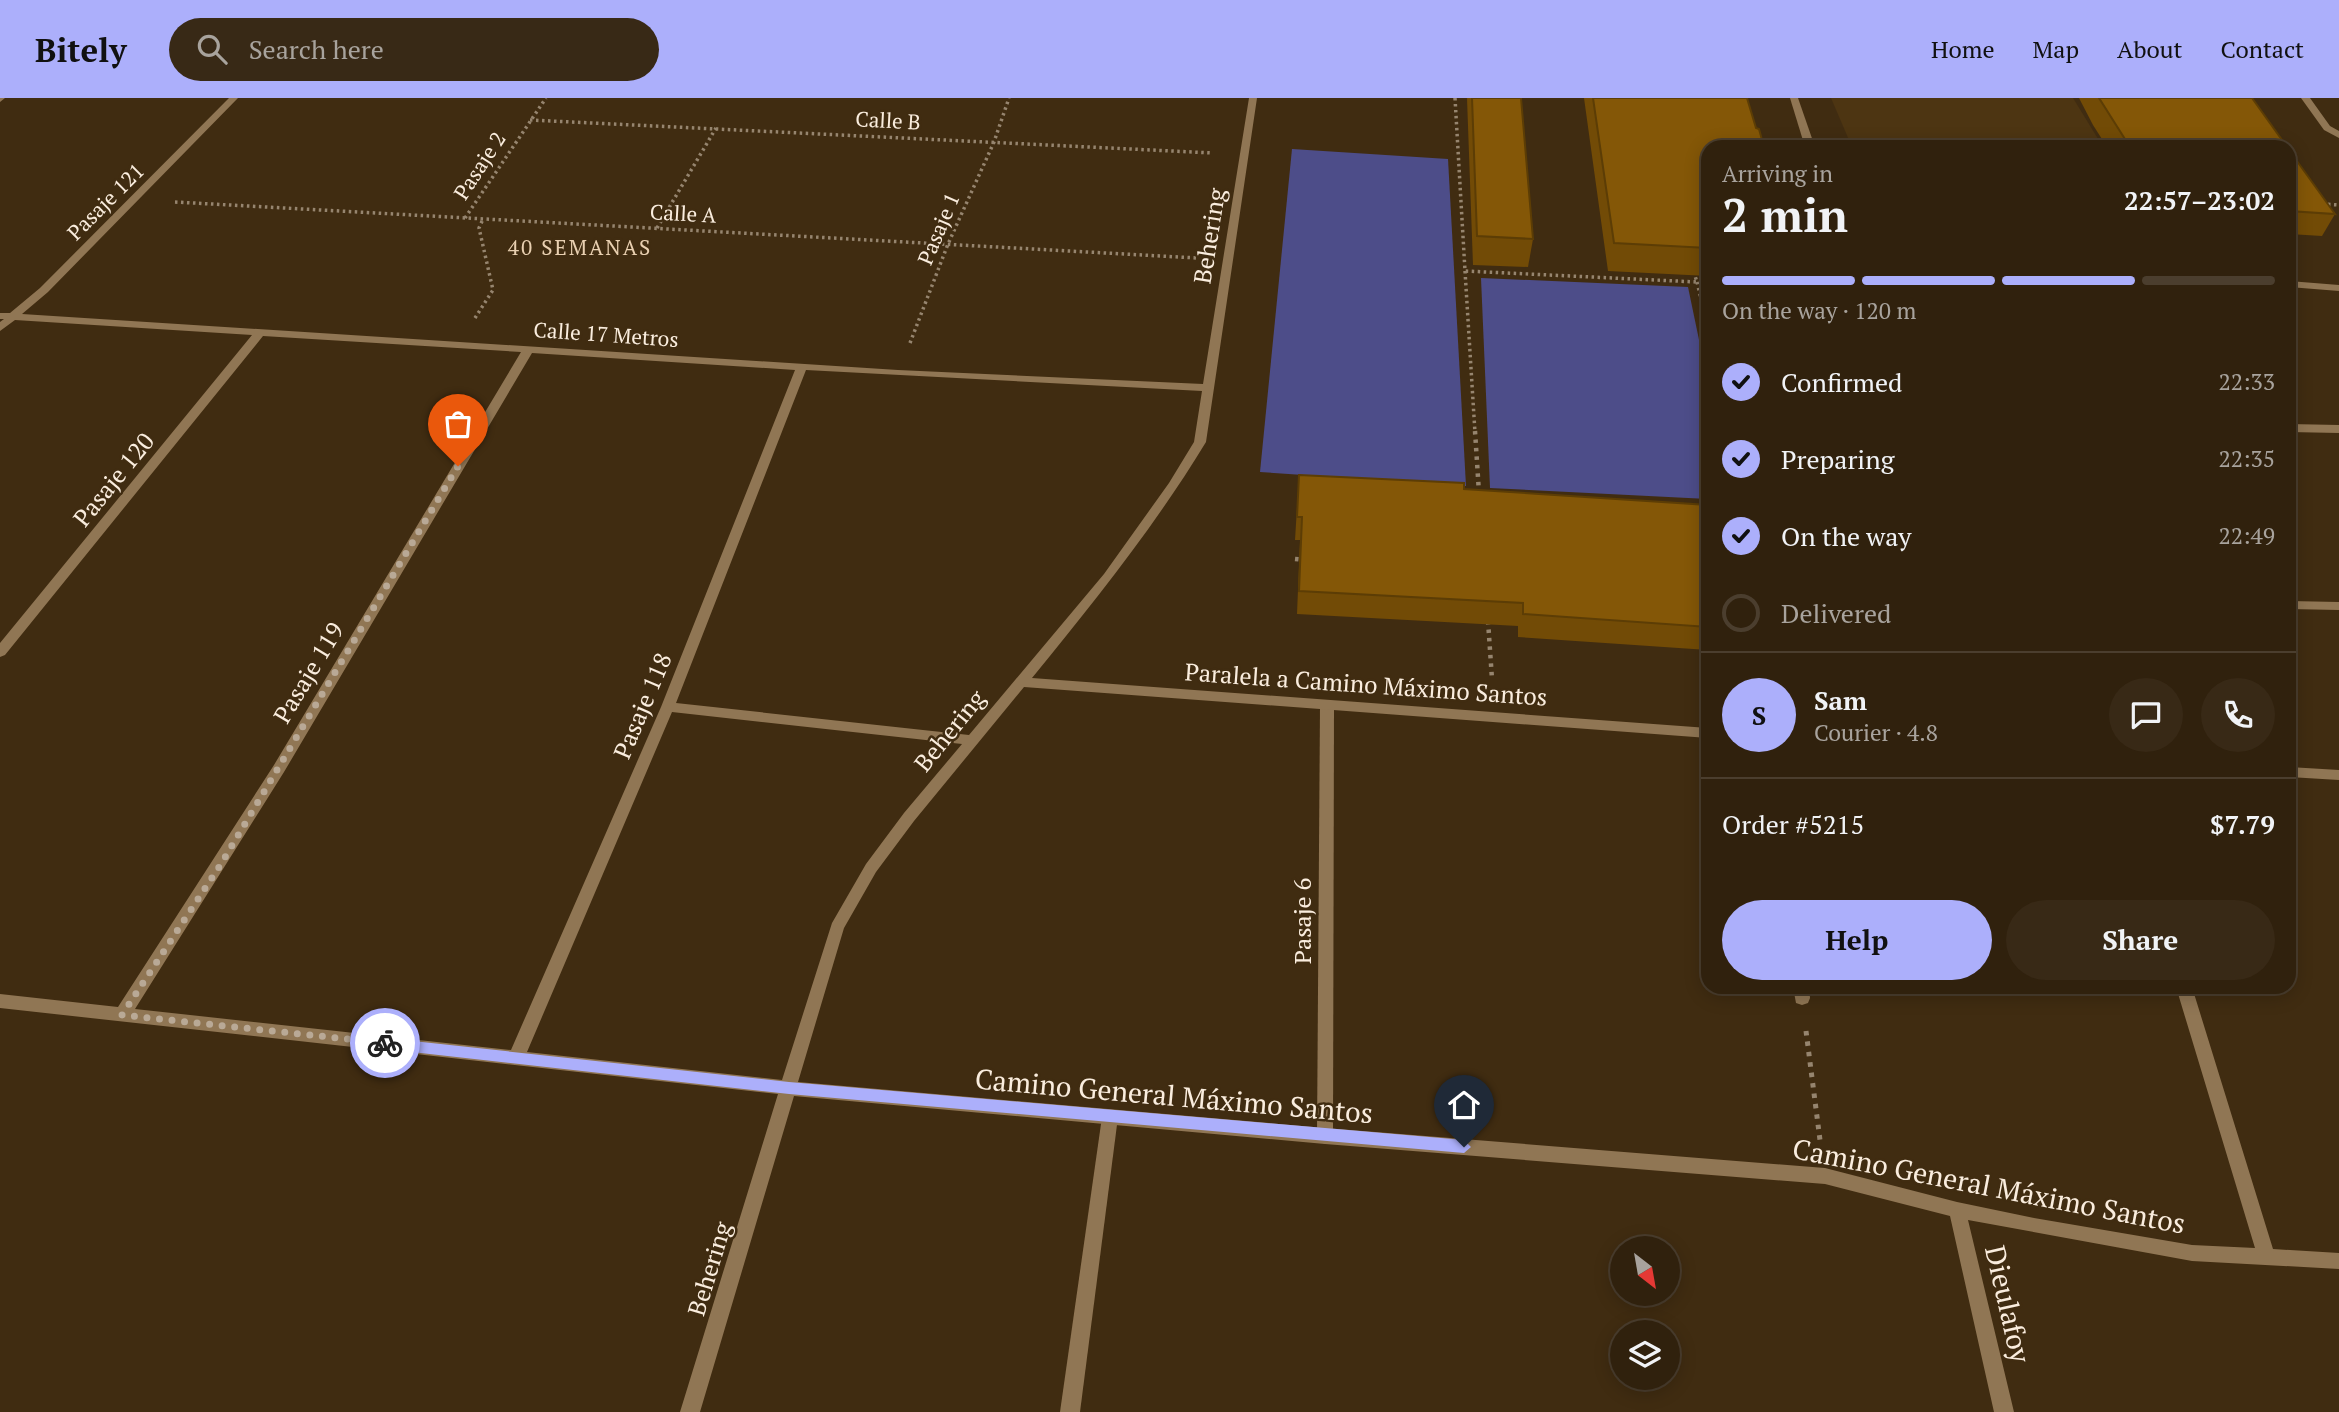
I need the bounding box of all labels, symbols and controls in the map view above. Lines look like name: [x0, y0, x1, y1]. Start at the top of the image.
search box: [169, 18, 659, 81]
text: Bitely: [35, 28, 127, 71]
icon: search: [193, 30, 231, 68]
text: Search here: [249, 32, 384, 66]
text: Home: [1931, 33, 1995, 65]
text: Map: [2033, 33, 2079, 65]
text: About: [2117, 33, 2183, 65]
text: Contact: [2221, 33, 2304, 65]
street label: Calle B: [855, 104, 921, 136]
street label: Pasaje 2: [447, 126, 512, 205]
street label: Pasaje 121: [61, 157, 150, 246]
text: Arriving in: [1722, 158, 1833, 189]
text: 22:57–23:02: [2124, 183, 2275, 217]
text: 2 min: [1722, 184, 1848, 245]
street label: Behering: [1186, 185, 1232, 286]
street label: Pasaje 1: [910, 188, 966, 269]
street label: Calle A: [649, 197, 718, 229]
district label: 40 SEMANAS: [508, 233, 652, 261]
text: On the way · 120 m: [1722, 295, 1916, 326]
street label: Calle 17 Metros: [533, 315, 680, 353]
icon: check: [1722, 363, 1760, 401]
text: Confirmed: [1781, 365, 1902, 399]
text: 22:33: [2218, 366, 2275, 397]
pin: [428, 394, 488, 466]
icon: bag: [439, 405, 477, 443]
street label: Pasaje 120: [66, 426, 161, 533]
icon: check: [1722, 440, 1760, 478]
text: Preparing: [1781, 442, 1894, 476]
text: 22:35: [2218, 443, 2275, 474]
icon: check: [1722, 517, 1760, 555]
text: On the way: [1781, 519, 1912, 553]
text: 22:49: [2218, 520, 2275, 551]
text: Delivered: [1781, 596, 1891, 630]
street label: Pasaje 119: [266, 616, 351, 729]
street label: Pasaje 118: [605, 648, 679, 763]
street label: Paralela a Camino Máximo Santos: [1184, 655, 1548, 713]
button: chat: [2109, 678, 2183, 752]
button: phone: [2201, 678, 2275, 752]
street label: Behering: [906, 683, 992, 778]
text: Sam: [1814, 683, 1867, 717]
text: S: [1752, 698, 1766, 732]
text: Courier · 4.8: [1814, 717, 1938, 748]
text: Order #5215: [1722, 807, 1864, 841]
text: $7.79: [2210, 807, 2275, 841]
street label: Pasaje 6: [1286, 878, 1318, 964]
button: Help: [1722, 900, 1992, 980]
button: Share: [2006, 900, 2275, 980]
courier: [350, 1008, 420, 1078]
icon: bike: [366, 1024, 404, 1062]
street label: Camino General Máximo Santos: [973, 1060, 1375, 1131]
pin: [1434, 1075, 1494, 1147]
icon: home: [1445, 1086, 1483, 1124]
street label: Camino General Máximo Santos: [1789, 1129, 2189, 1242]
street label: Behering: [680, 1218, 739, 1319]
north arrow: [1610, 1236, 1680, 1306]
map controls: [1610, 1236, 1680, 1390]
street label: Dieulafoy: [1977, 1242, 2040, 1367]
button: layers: [1610, 1320, 1680, 1390]

